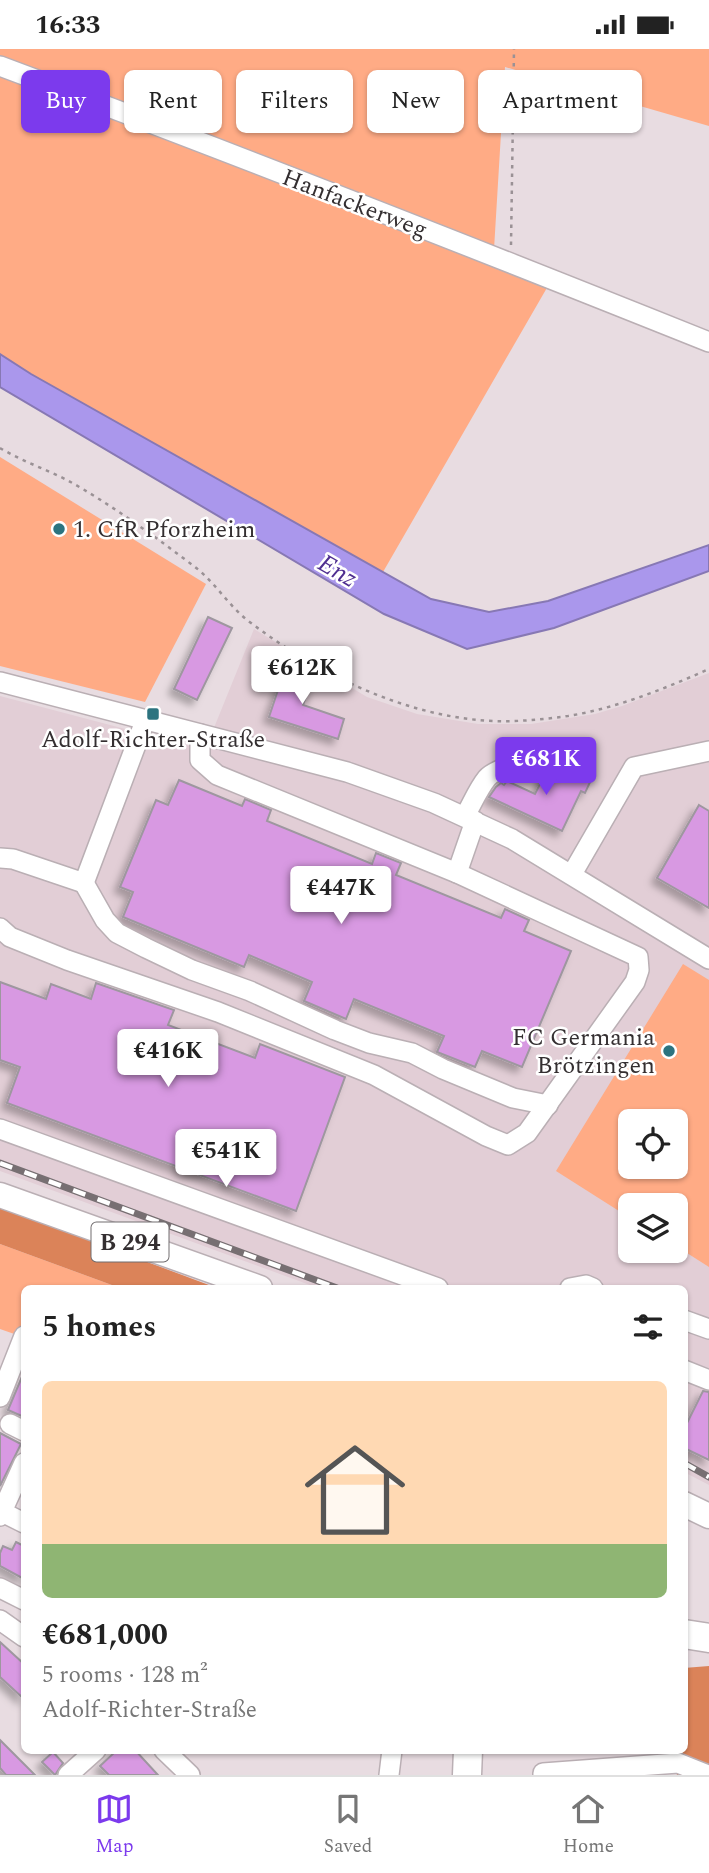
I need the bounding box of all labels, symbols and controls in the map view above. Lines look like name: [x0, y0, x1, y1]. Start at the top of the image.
text: 16:33: [35, 5, 100, 45]
chip: Buy: [21, 70, 110, 133]
chip: Rent: [124, 70, 222, 133]
chip: Filters: [236, 70, 353, 133]
chip: New: [367, 70, 464, 133]
chip: Apartment: [478, 70, 642, 133]
street label: Hanfackerweg: [277, 160, 433, 248]
place label: 1. CfR Pforzheim: [73, 512, 255, 548]
marker: 1. CfR Pforzheim: [51, 521, 67, 537]
water label: Enz: [310, 544, 365, 598]
pin: €612K: [253, 647, 351, 706]
text: €612K: [267, 651, 337, 686]
marker: Adolf-Richter-Straße: [145, 706, 161, 722]
place label: Adolf-Richter-Straße: [41, 722, 265, 758]
pin: €681K: [497, 737, 595, 797]
text: €681K: [511, 742, 581, 777]
pin: €447K: [292, 867, 390, 926]
text: €447K: [306, 871, 376, 906]
place label: FC Germania Brötzingen: [512, 1020, 655, 1084]
pin: €416K: [119, 1030, 217, 1089]
text: €416K: [133, 1034, 203, 1069]
marker: FC Germania Brötzingen: [661, 1043, 677, 1059]
map controls: [618, 1109, 688, 1263]
button: locate: [618, 1109, 688, 1179]
pin: €541K: [177, 1129, 275, 1189]
text: €541K: [191, 1134, 261, 1169]
button: layers: [618, 1193, 688, 1263]
road number: B 294: [92, 1223, 168, 1261]
text: 5 homes: [42, 1304, 156, 1350]
icon: filters: [629, 1308, 667, 1346]
icon: home: [292, 1427, 418, 1553]
text: €681,000: [42, 1612, 168, 1658]
text: 5 rooms · 128 m²: [42, 1658, 208, 1693]
text: Adolf-Richter-Straße: [42, 1693, 257, 1728]
tab: Map: [95, 1790, 133, 1861]
tab: Saved: [324, 1790, 372, 1861]
tab: Home: [563, 1790, 614, 1861]

